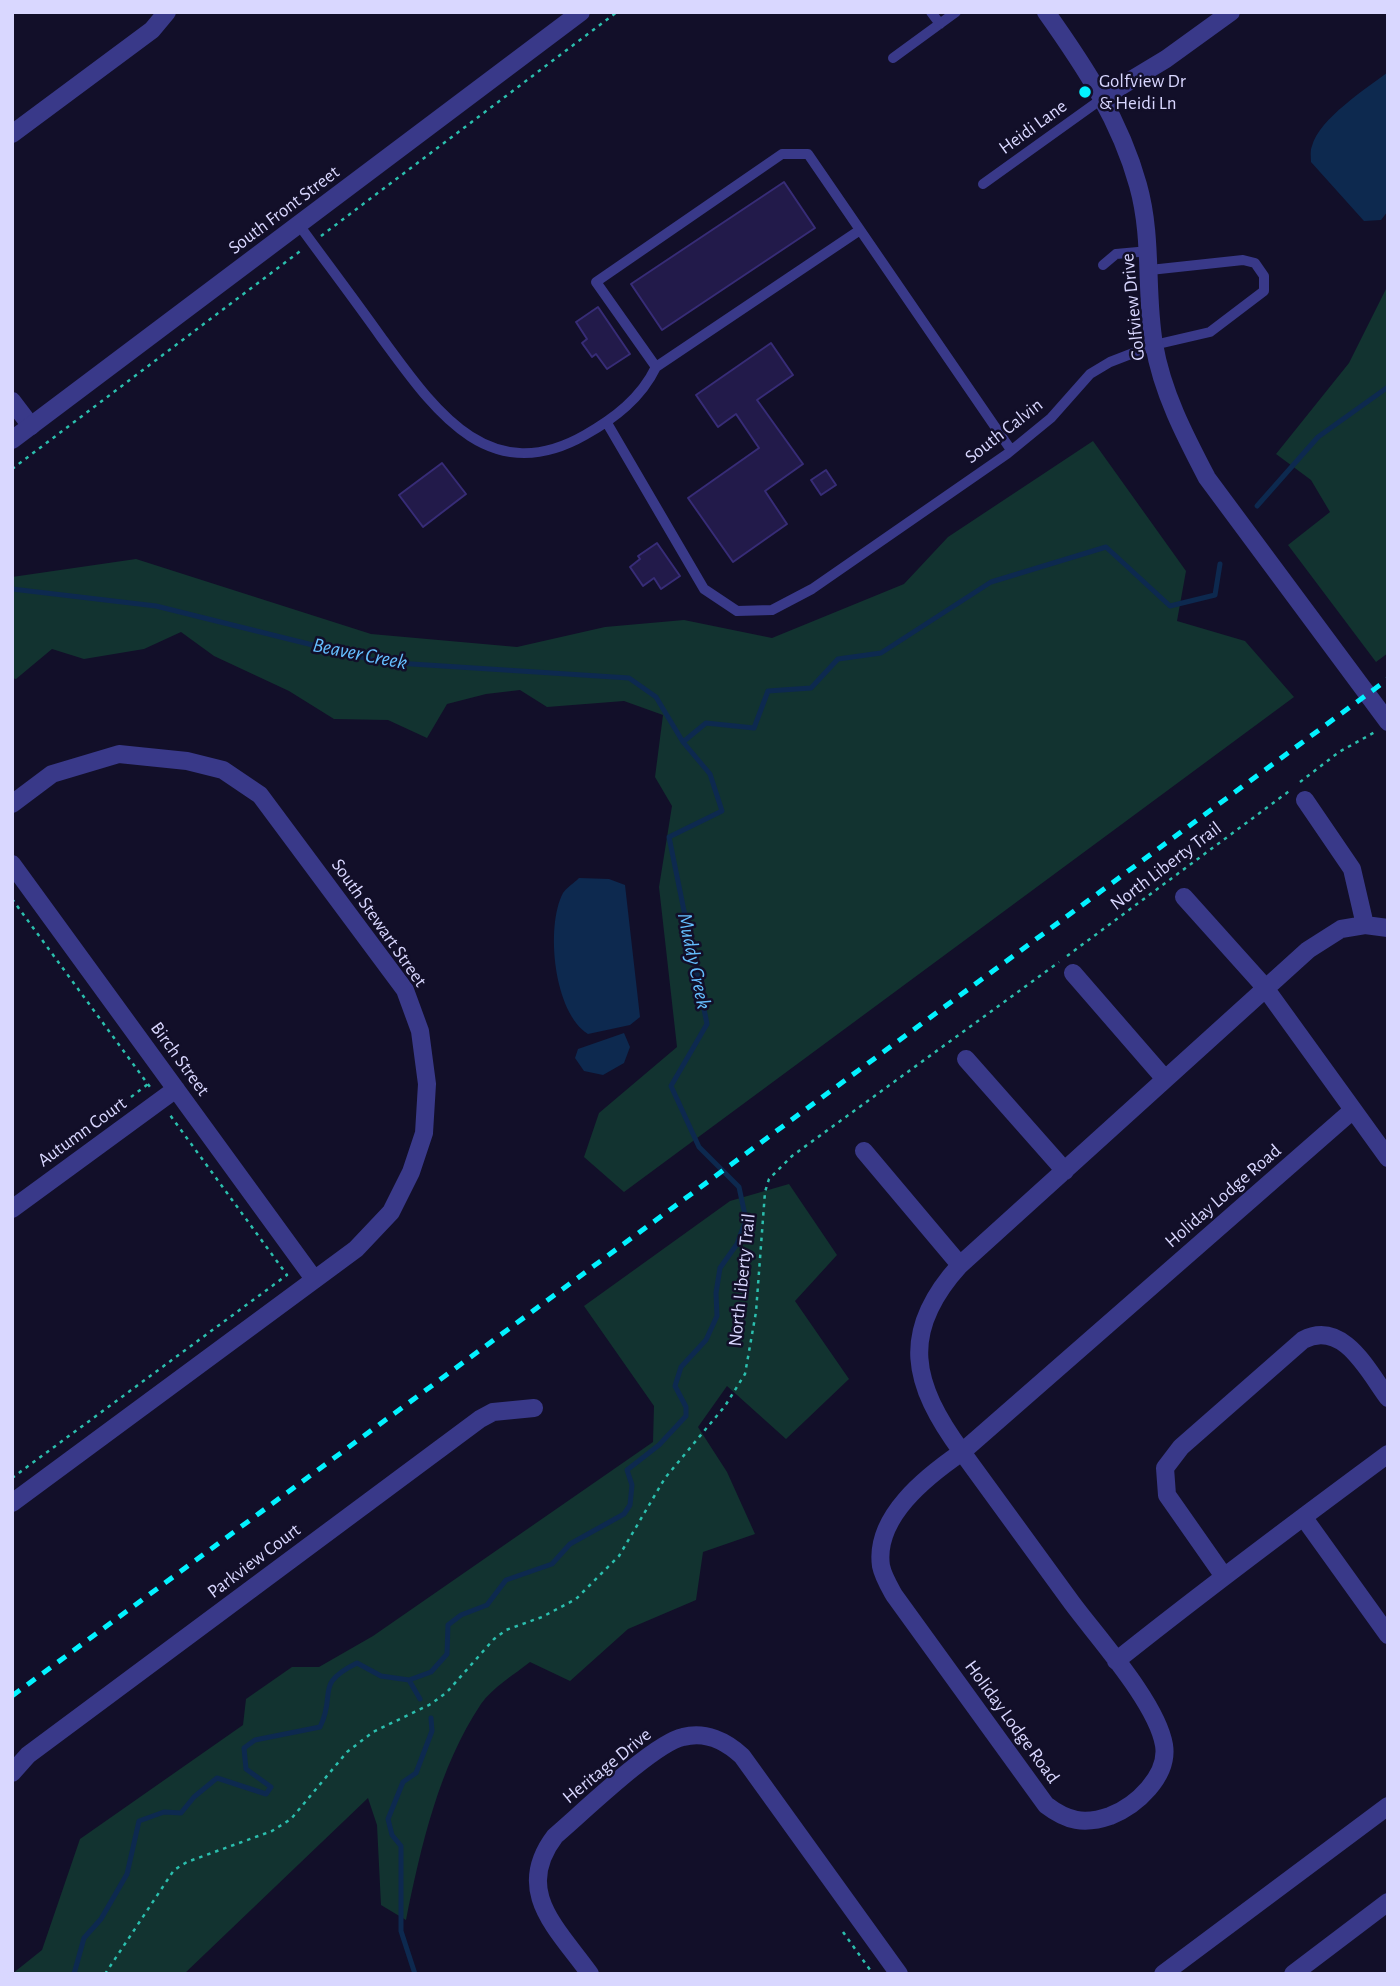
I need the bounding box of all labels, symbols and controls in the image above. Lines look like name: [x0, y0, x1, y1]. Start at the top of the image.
place label: Golfview Dr & Heidi Ln: [1099, 70, 1186, 114]
marker: Golfview Dr & Heidi Ln: [1077, 84, 1093, 100]
street label: Heidi Lane: [995, 95, 1071, 159]
street label: South Front Street: [224, 161, 344, 259]
street label: Golfview Drive: [1116, 252, 1150, 362]
street label: South Calvin: [961, 394, 1047, 468]
water label: Beaver Creek: [311, 632, 409, 676]
street label: North Liberty Trail: [1106, 817, 1226, 915]
street label: South Stewart Street: [326, 854, 432, 992]
water label: Muddy Creek: [671, 910, 717, 1012]
street label: Birch Street: [146, 1018, 214, 1100]
street label: Autumn Court: [33, 1092, 131, 1172]
street label: Holiday Lodge Road: [1160, 1139, 1286, 1253]
street label: North Liberty Trail: [724, 1212, 760, 1348]
street label: Parkview Court: [203, 1519, 305, 1603]
street label: Holiday Lodge Road: [960, 1656, 1064, 1788]
street label: Heritage Drive: [558, 1723, 656, 1809]

